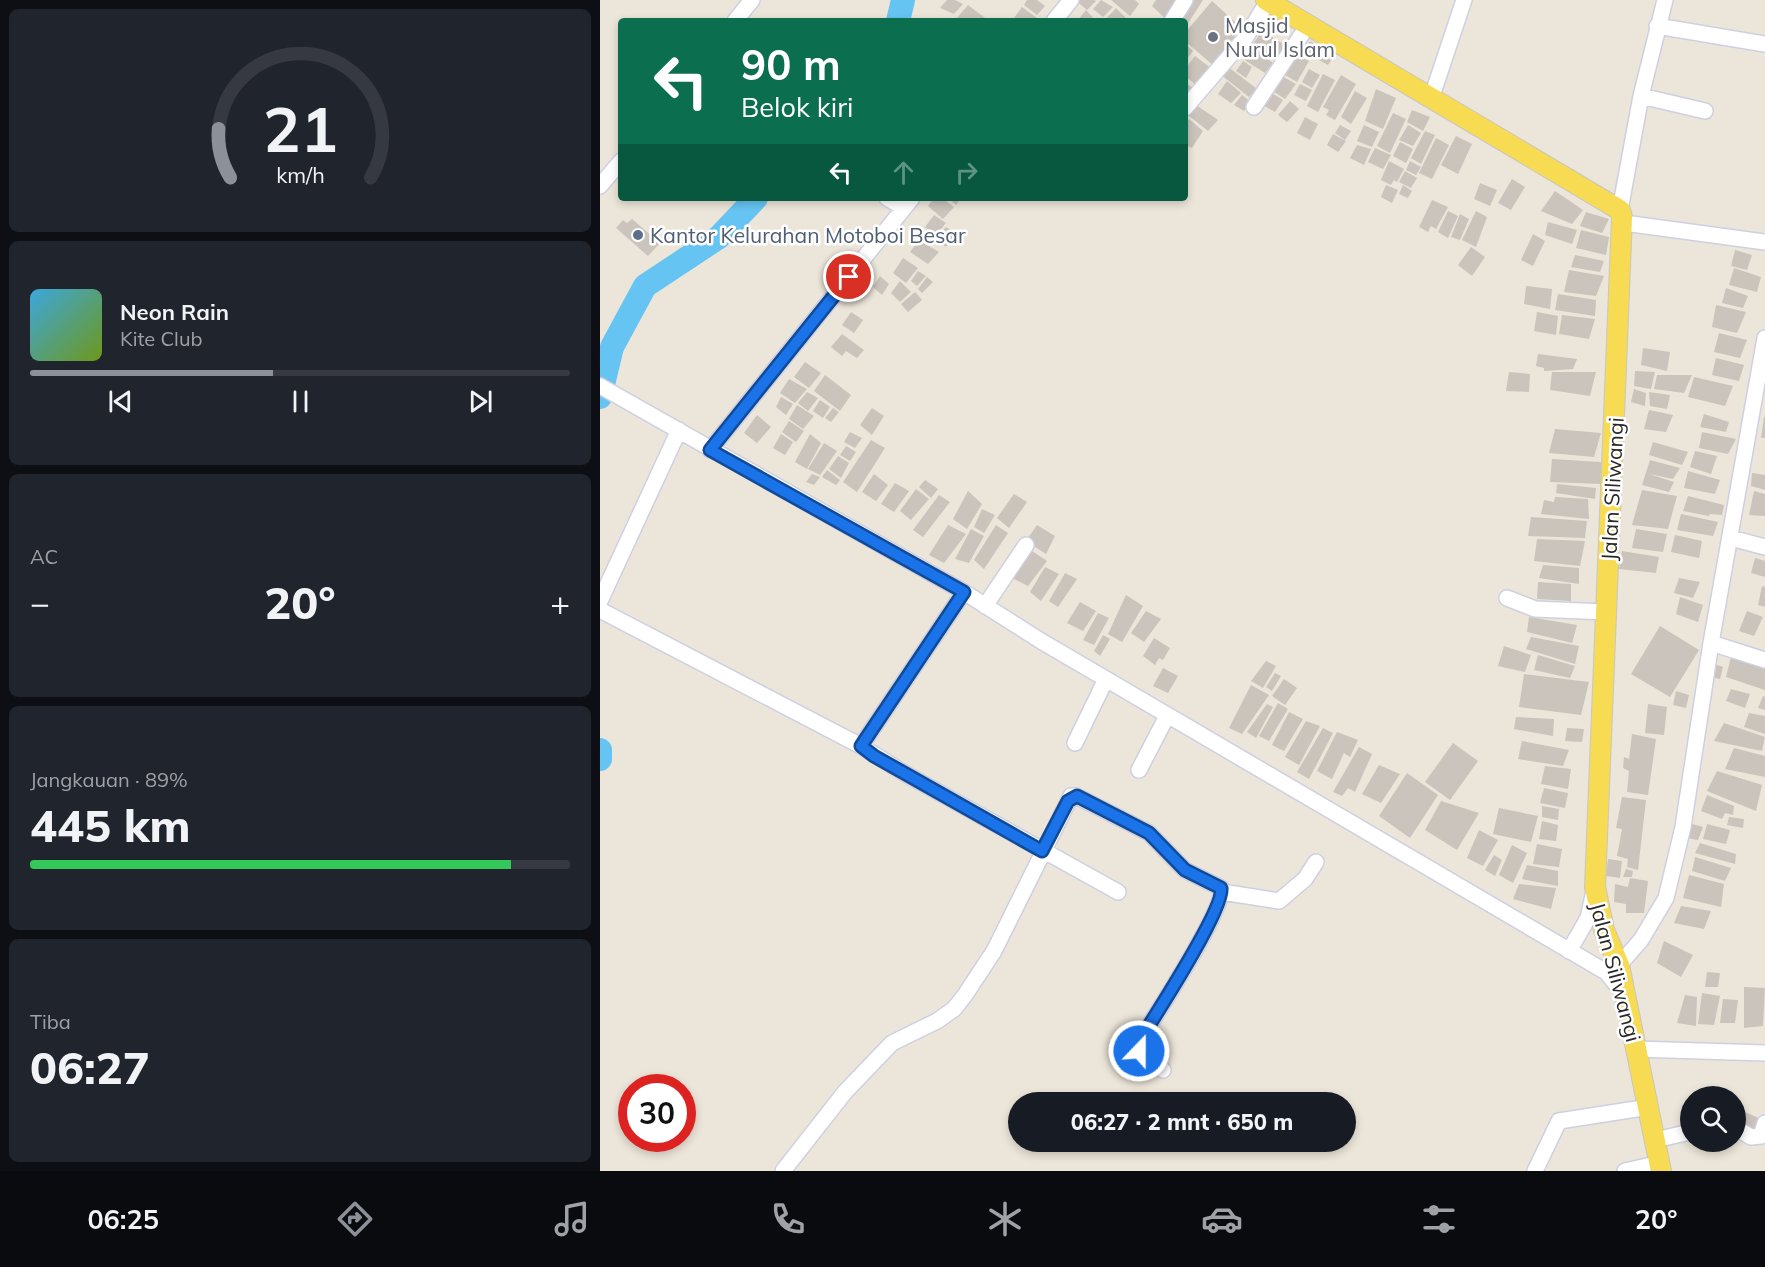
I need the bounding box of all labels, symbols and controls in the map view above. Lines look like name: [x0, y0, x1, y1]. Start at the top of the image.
place label: Masjid Nurul Islam: [1225, 12, 1335, 62]
marker: Masjid Nurul Islam: [1206, 30, 1220, 44]
text: 90 m: [741, 38, 841, 91]
icon: left: [642, 42, 720, 120]
text: 21: [263, 89, 337, 168]
text: Belok kiri: [741, 90, 853, 124]
icon: left: [824, 156, 857, 189]
icon: ahead: [887, 156, 920, 189]
icon: right: [950, 156, 983, 189]
text: km/h: [276, 161, 324, 188]
place label: Kantor Kelurahan Motoboi Besar: [650, 222, 966, 248]
marker: Kantor Kelurahan Motoboi Besar: [631, 228, 645, 242]
pin: [823, 251, 874, 302]
icon: arrive: [832, 260, 865, 293]
text: Neon Rain: [120, 298, 229, 326]
text: Kite Club: [120, 326, 202, 351]
icon: previous: [104, 385, 137, 418]
icon: pause: [284, 385, 317, 418]
icon: next: [464, 385, 497, 418]
street label: Jalan Siliwangi: [1595, 417, 1629, 561]
text: AC: [30, 544, 58, 569]
text: 20°: [264, 574, 336, 630]
text: −: [30, 582, 50, 623]
text: +: [550, 582, 570, 623]
text: Jangkauan · 89%: [30, 767, 188, 792]
text: 445 km: [30, 797, 191, 853]
street label: Jalan Siliwangi: [1585, 899, 1647, 1045]
text: Tiba: [30, 1009, 71, 1034]
position arrow: [1107, 1019, 1171, 1083]
text: 06:27: [30, 1039, 150, 1095]
speed limit sign: 30: [618, 1074, 696, 1152]
map controls: [1680, 1086, 1746, 1152]
button: search: [1680, 1086, 1746, 1152]
text: 06:27 · 2 mnt · 650 m: [1071, 1108, 1293, 1136]
icon: directions: [334, 1198, 376, 1240]
icon: music: [551, 1198, 593, 1240]
icon: phone: [767, 1198, 809, 1240]
icon: climate: [984, 1198, 1026, 1240]
icon: car: [1201, 1198, 1243, 1240]
icon: filters: [1418, 1198, 1460, 1240]
text: 06:25: [87, 1202, 159, 1236]
text: 20°: [1635, 1202, 1677, 1236]

